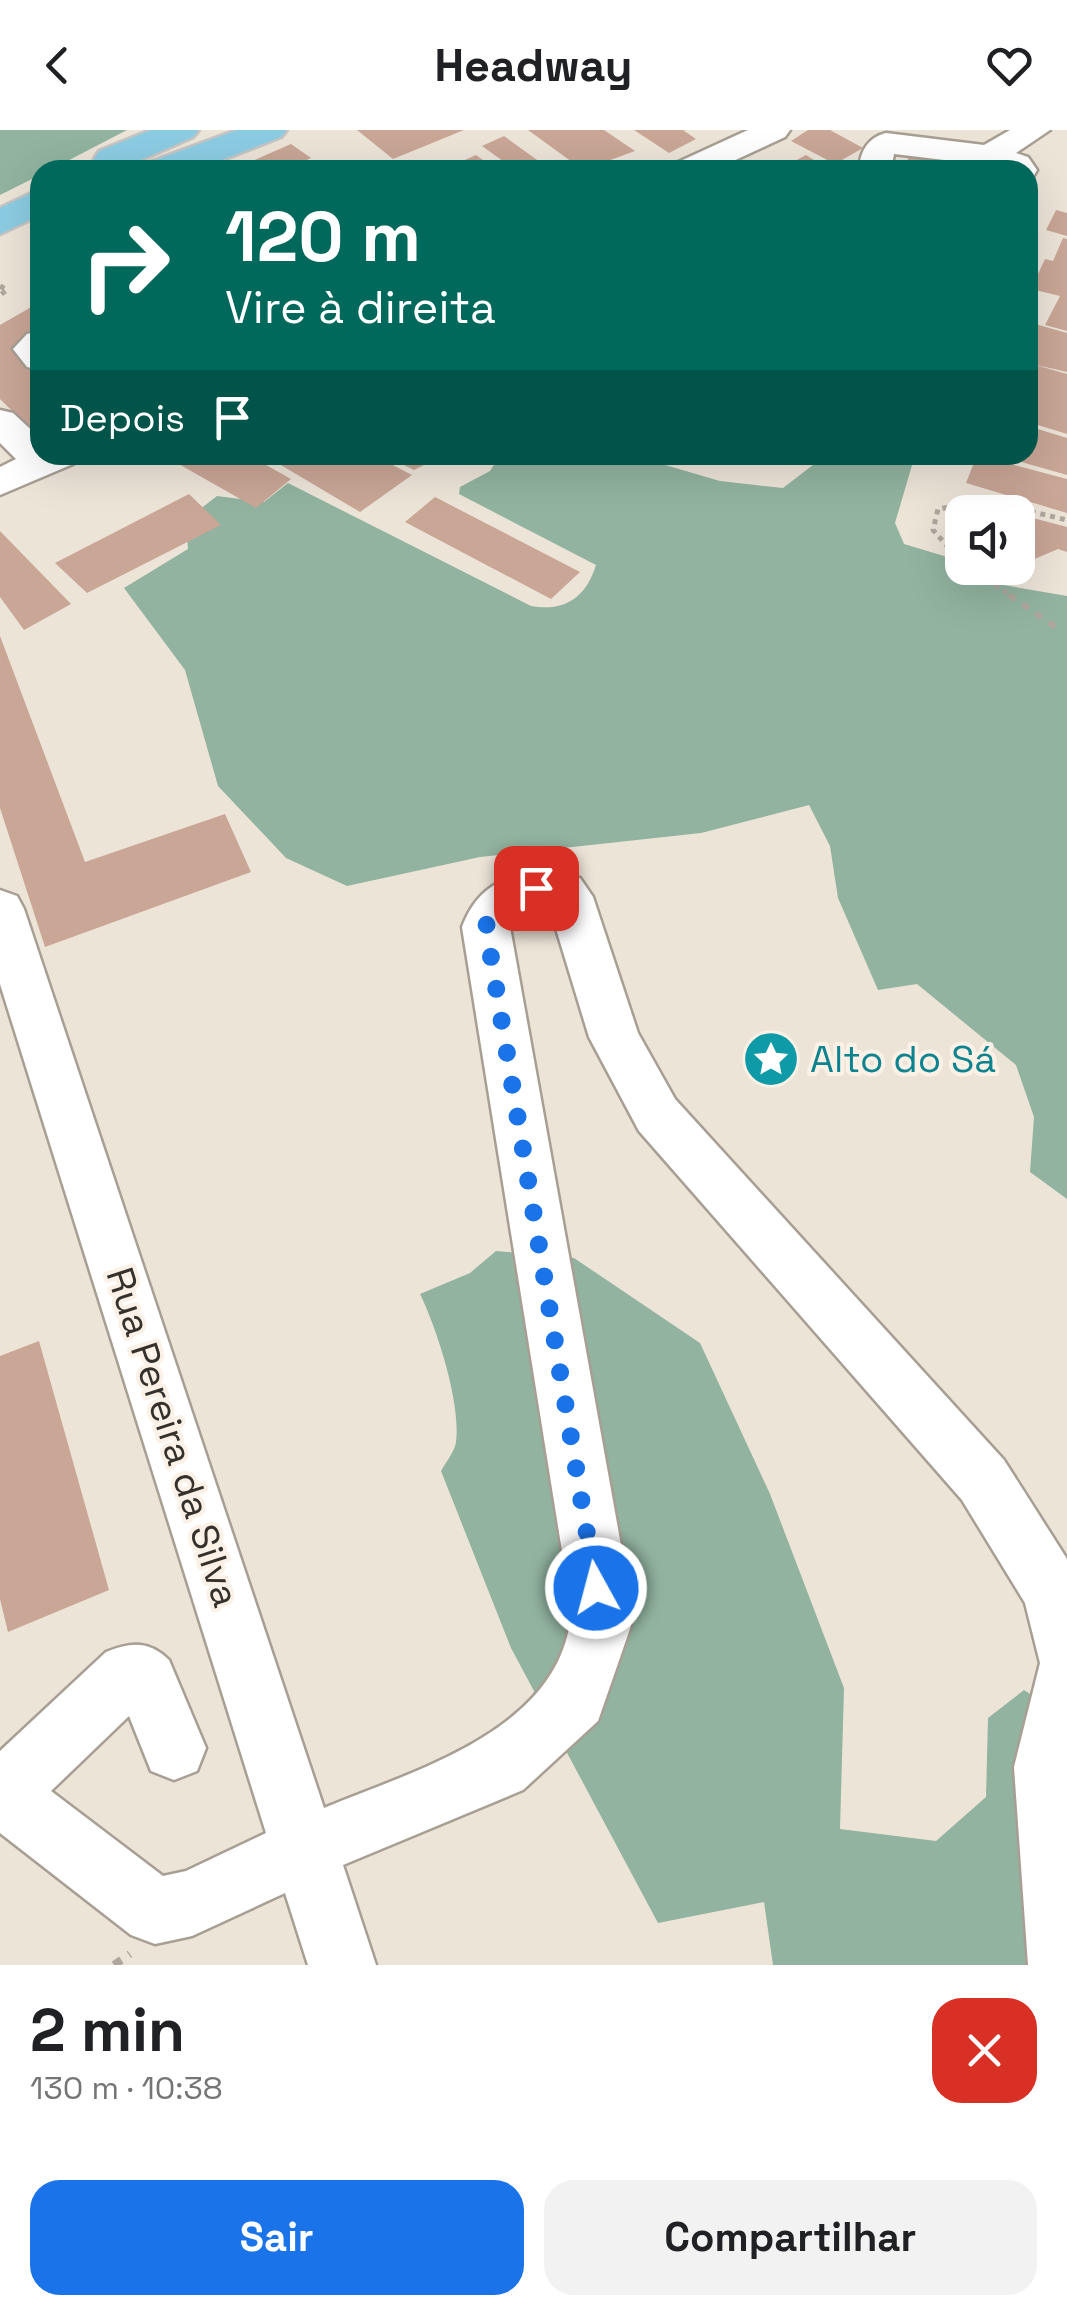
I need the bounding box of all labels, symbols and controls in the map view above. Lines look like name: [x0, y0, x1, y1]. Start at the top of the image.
text: Headway: [434, 37, 633, 94]
icon: back: [30, 38, 85, 93]
icon: heart: [982, 38, 1037, 93]
text: 120 m: [225, 192, 421, 281]
icon: right: [60, 200, 190, 330]
text: Vire à direita: [225, 279, 496, 336]
icon: arrive: [205, 390, 260, 445]
text: Depois: [60, 394, 185, 442]
map controls: [945, 495, 1035, 585]
button: sound: [945, 495, 1035, 585]
pin: [494, 846, 579, 931]
icon: arrive: [509, 861, 564, 916]
place icon: Alto do Sá: [741, 1029, 801, 1089]
place label: Alto do Sá: [810, 1035, 996, 1083]
street label: Rua Pereira da Silva: [95, 1261, 251, 1613]
position arrow: [544, 1536, 648, 1640]
text: 2 min: [30, 1992, 185, 2069]
button: close: [932, 1998, 1037, 2103]
text: 130 m · 10:38: [30, 2068, 223, 2108]
button: Sair: [30, 2180, 524, 2295]
button: Compartilhar: [544, 2180, 1037, 2295]

